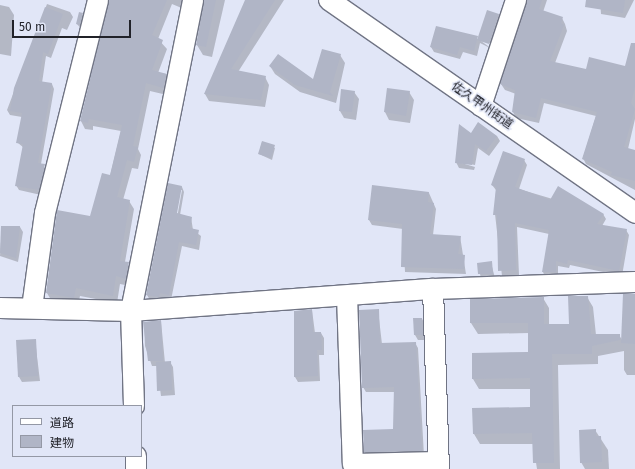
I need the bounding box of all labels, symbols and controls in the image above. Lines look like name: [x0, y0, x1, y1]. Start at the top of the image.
scale bar: [14, 12, 133, 38]
text: 50 m: [19, 20, 45, 34]
street label: 佐久甲州街道: [448, 79, 516, 133]
legend: [12, 405, 142, 457]
text: 道路: [50, 416, 74, 430]
text: 建物: [50, 436, 74, 450]

